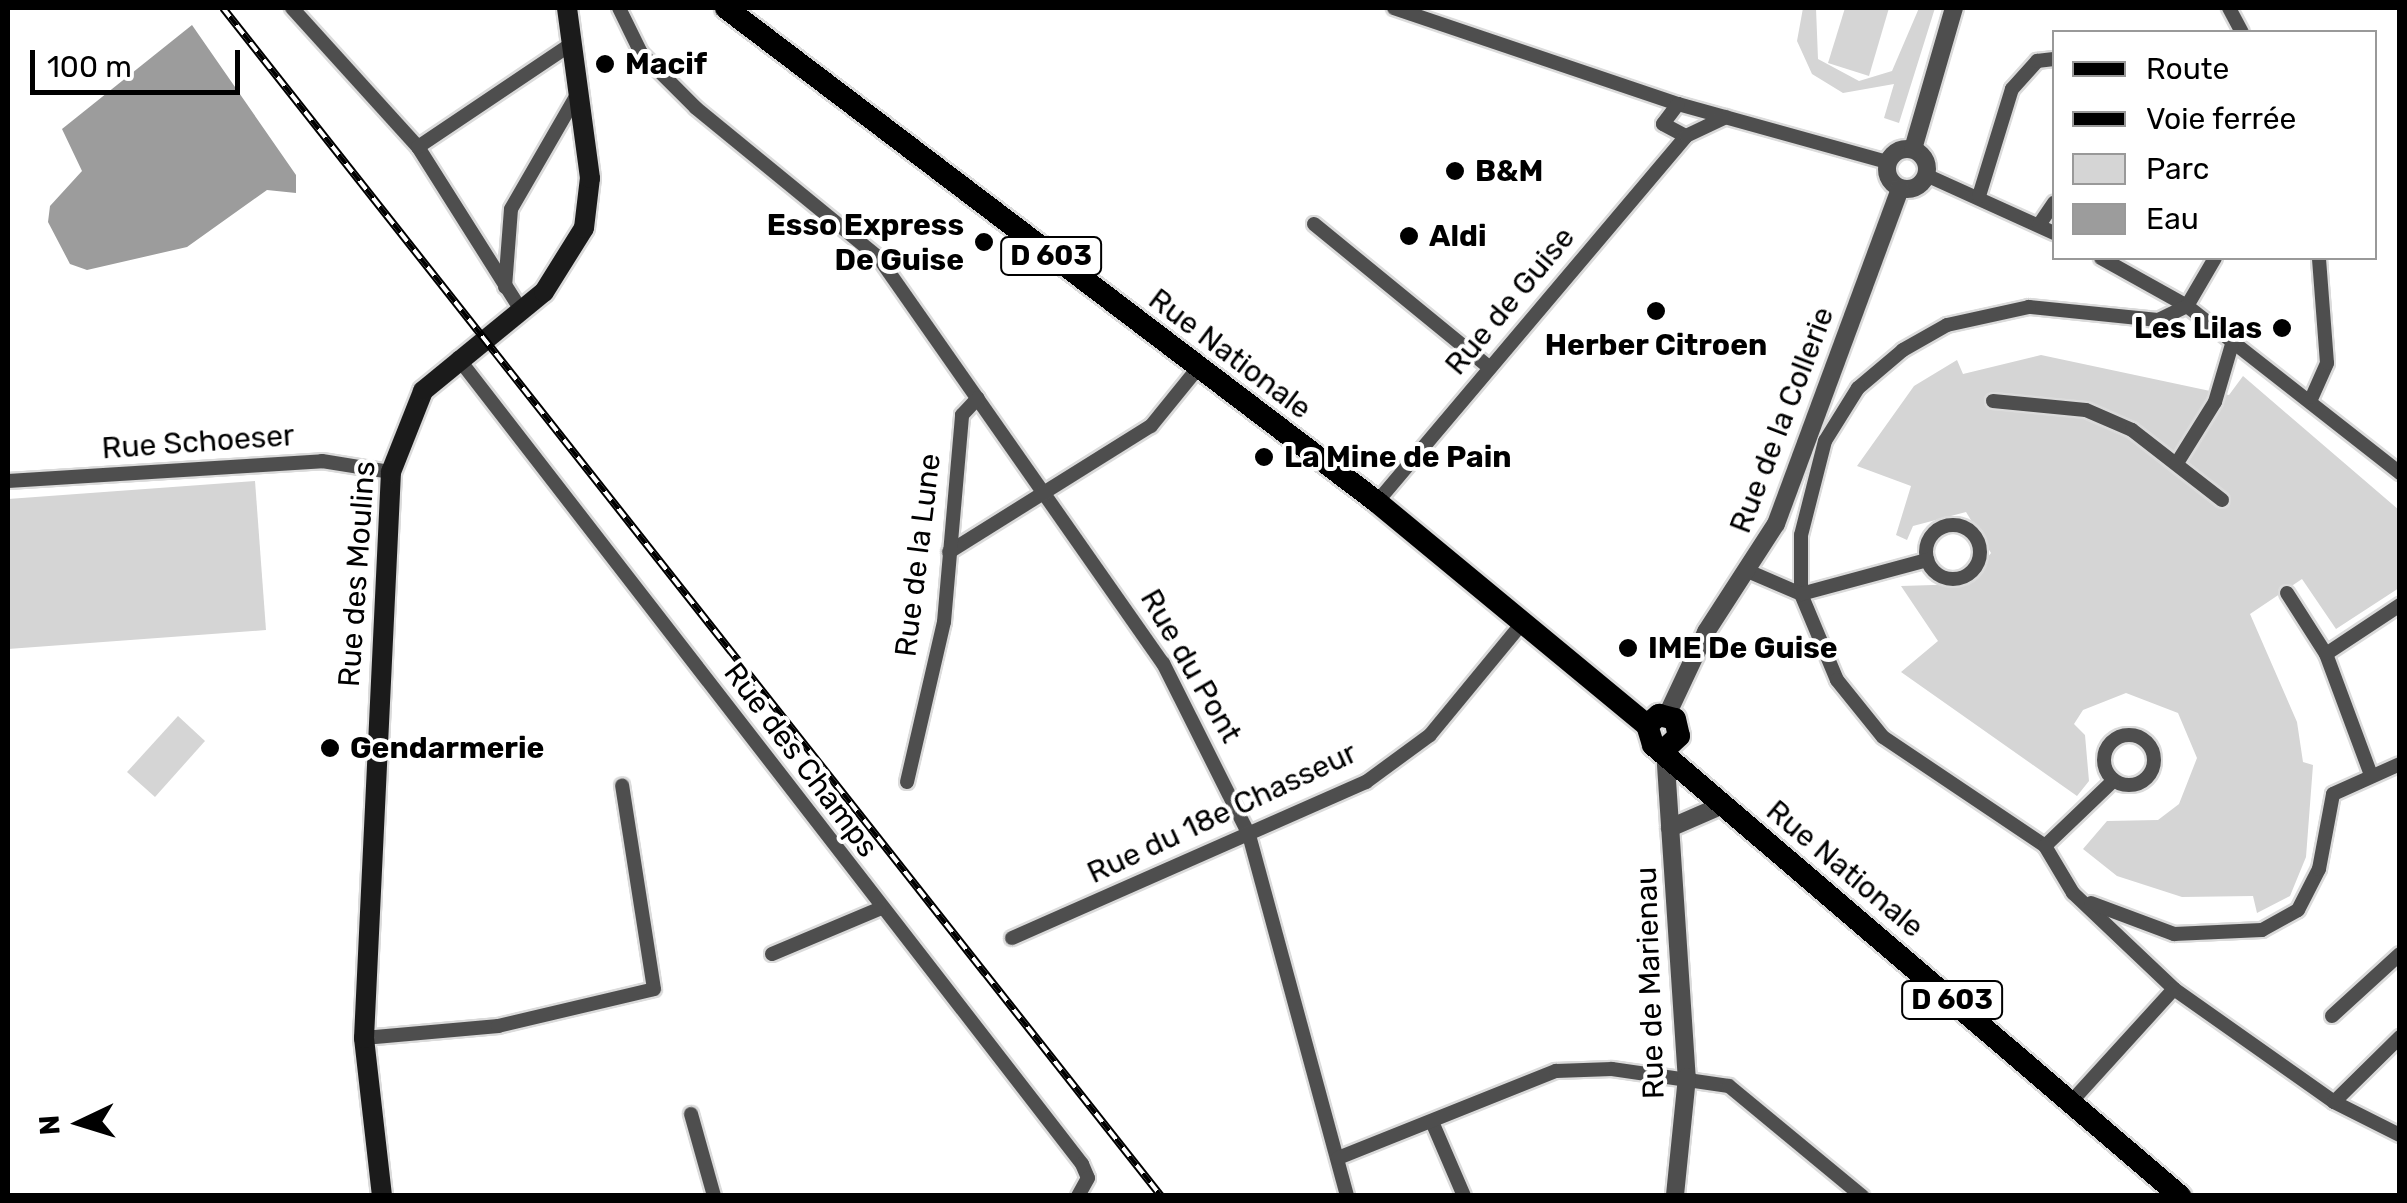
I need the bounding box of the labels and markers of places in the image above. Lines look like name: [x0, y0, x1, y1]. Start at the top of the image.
place label: Macif: [625, 46, 707, 82]
marker: Macif: [594, 53, 616, 75]
place label: B&M: [1475, 153, 1543, 189]
marker: B&M: [1444, 160, 1466, 182]
place label: Esso Express De Guise: [767, 207, 964, 278]
place label: Aldi: [1429, 218, 1487, 254]
marker: Aldi: [1398, 225, 1420, 247]
marker: Esso Express De Guise: [973, 231, 995, 253]
marker: Herber Citroen: [1645, 300, 1667, 322]
place label: Les Lilas: [2134, 310, 2262, 346]
marker: Les Lilas: [2271, 317, 2293, 339]
place label: Herber Citroen: [1544, 327, 1768, 363]
place label: La Mine de Pain: [1284, 439, 1512, 475]
marker: La Mine de Pain: [1253, 446, 1275, 468]
place label: IME De Guise: [1648, 630, 1838, 666]
marker: IME De Guise: [1617, 637, 1639, 659]
place label: Gendarmerie: [350, 730, 544, 766]
marker: Gendarmerie: [319, 737, 341, 759]

